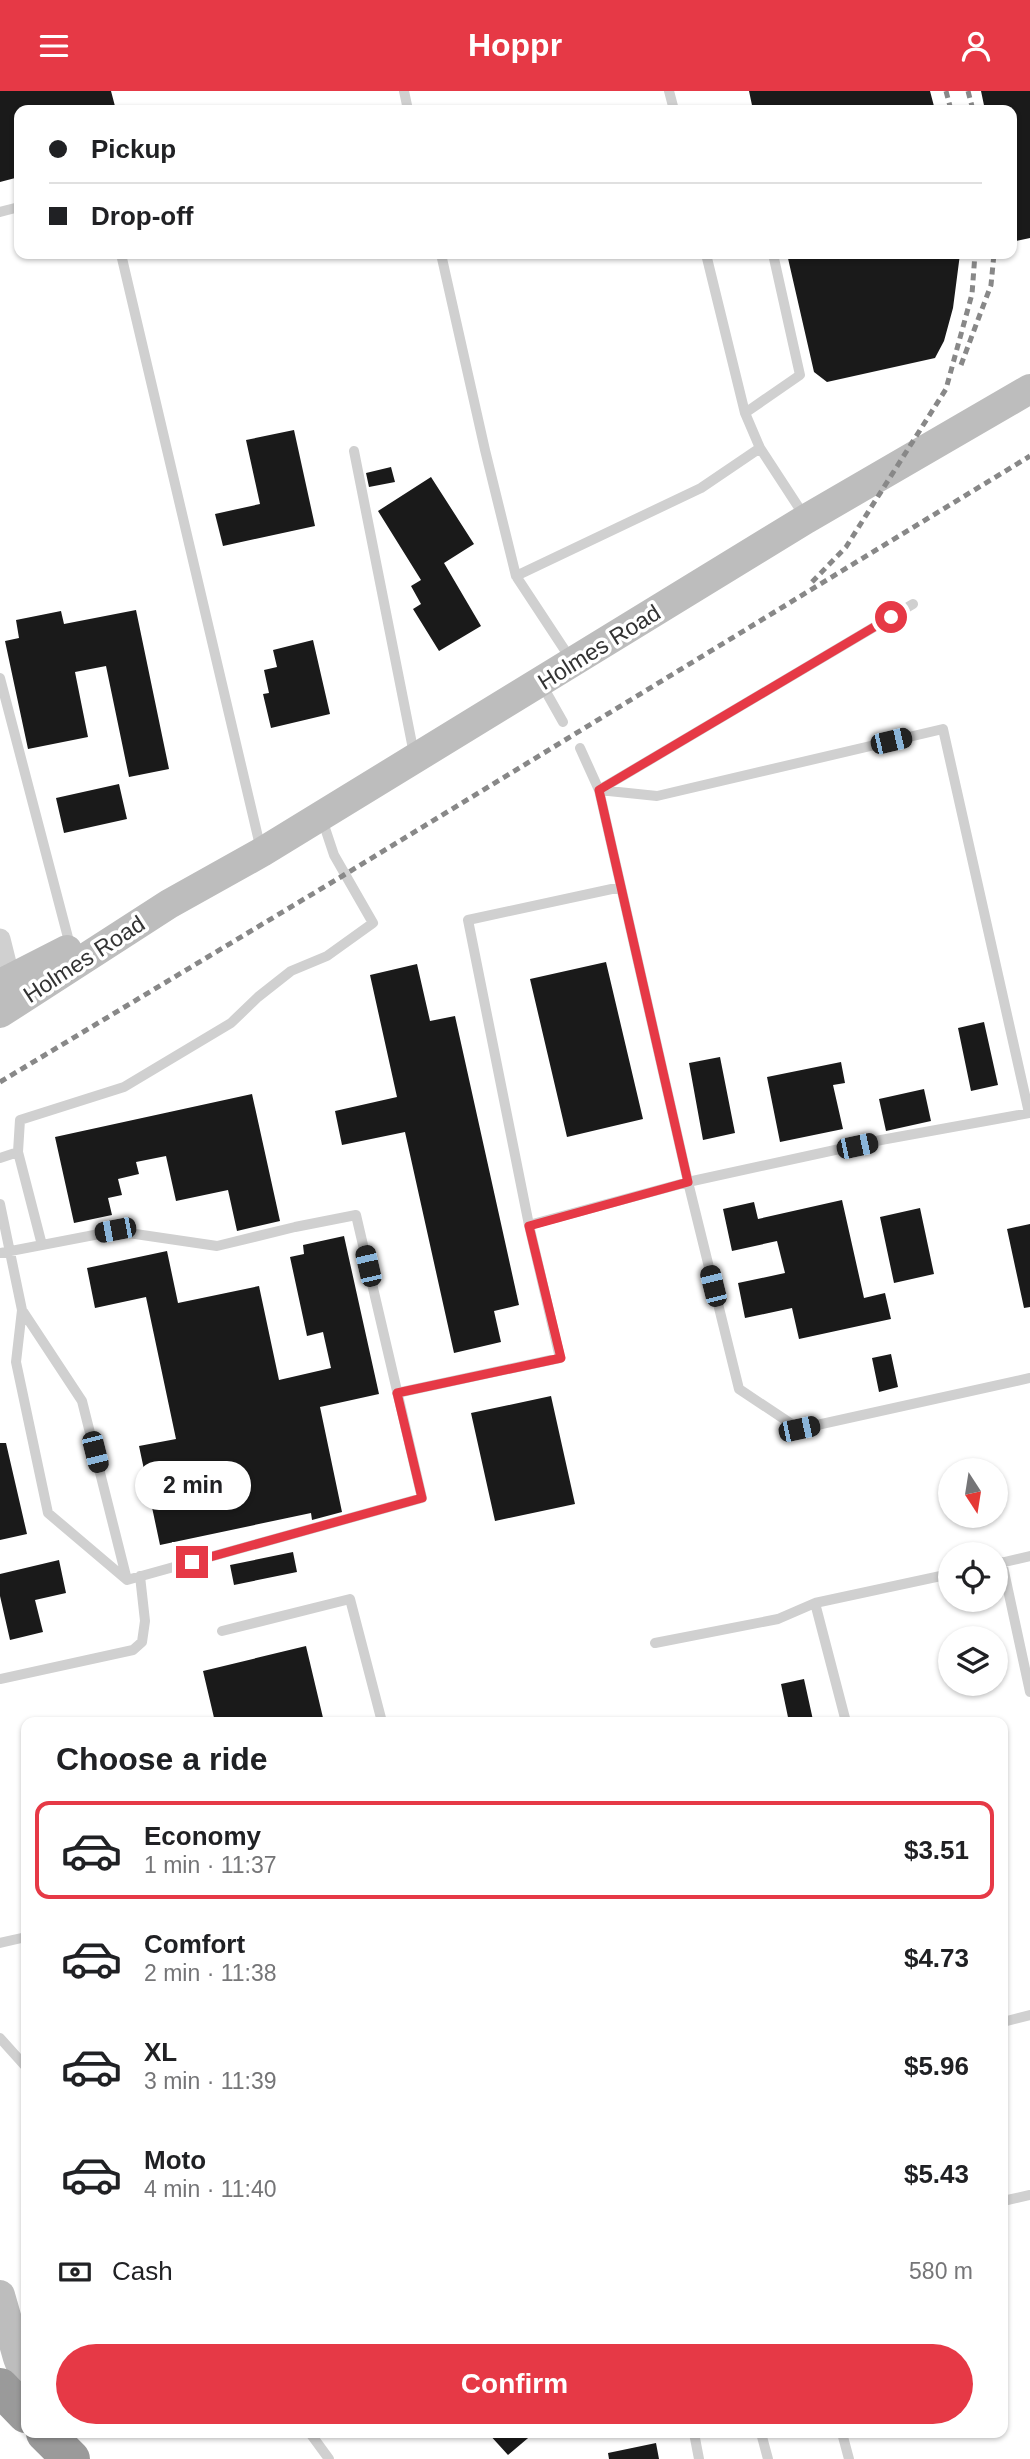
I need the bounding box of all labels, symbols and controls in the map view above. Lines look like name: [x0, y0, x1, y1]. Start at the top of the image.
icon: menu: [35, 27, 73, 65]
text: Hoppr: [468, 27, 562, 63]
icon: person: [957, 27, 995, 65]
text: Pickup: [91, 134, 176, 164]
text: Drop-off: [91, 201, 194, 231]
street label: Holmes Road: [533, 599, 665, 695]
route start: [875, 601, 907, 633]
car: [869, 726, 914, 756]
street label: Holmes Road: [18, 910, 150, 1008]
car: [835, 1131, 880, 1161]
car: [93, 1216, 138, 1244]
car: [354, 1243, 383, 1289]
car: [698, 1263, 729, 1309]
car: [777, 1414, 822, 1444]
car: [80, 1429, 111, 1475]
north arrow: [938, 1458, 1008, 1528]
map controls: [938, 1458, 1008, 1696]
callout: 2 min: [134, 1461, 250, 1509]
text: 2 min: [163, 1472, 223, 1498]
button: locate: [938, 1542, 1008, 1612]
route end: [176, 1546, 208, 1578]
button: layers: [938, 1626, 1008, 1696]
text: Choose a ride: [56, 1741, 268, 1777]
icon: car: [60, 1819, 123, 1882]
text: Economy: [144, 1821, 261, 1851]
text: $3.51: [904, 1835, 969, 1865]
text: 1 min · 11:37: [144, 1852, 277, 1878]
icon: car: [60, 1927, 123, 1990]
text: Comfort: [144, 1929, 245, 1959]
text: $4.73: [904, 1943, 969, 1973]
text: 2 min · 11:38: [144, 1960, 277, 1986]
icon: car: [60, 2035, 123, 2098]
text: XL: [144, 2037, 177, 2067]
text: $5.96: [904, 2051, 969, 2081]
text: 3 min · 11:39: [144, 2068, 277, 2094]
icon: car: [60, 2143, 123, 2206]
text: Moto: [144, 2145, 206, 2175]
text: $5.43: [904, 2159, 969, 2189]
text: 4 min · 11:40: [144, 2176, 277, 2202]
icon: cash: [56, 2253, 94, 2291]
text: Cash: [112, 2256, 173, 2286]
text: 580 m: [909, 2258, 973, 2284]
button: Confirm: [56, 2344, 973, 2424]

